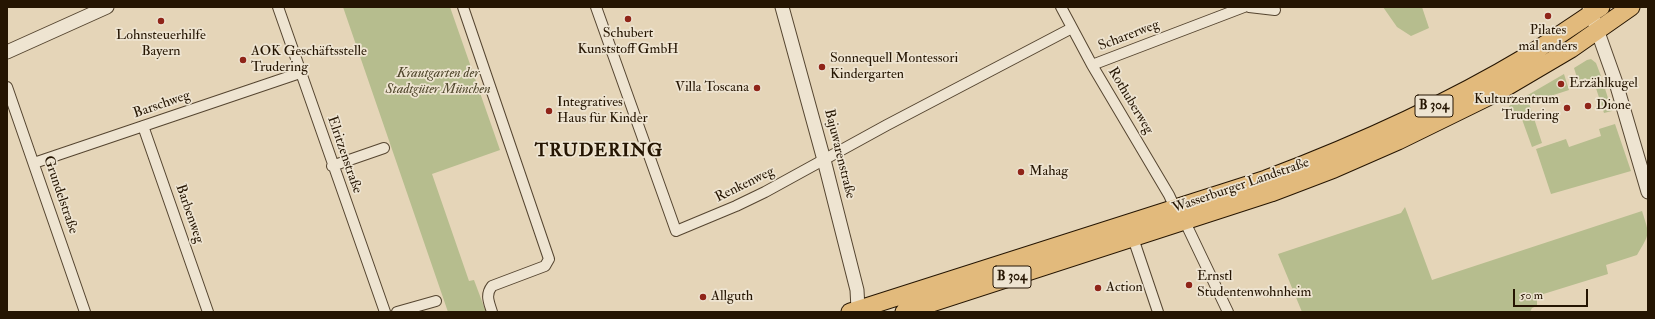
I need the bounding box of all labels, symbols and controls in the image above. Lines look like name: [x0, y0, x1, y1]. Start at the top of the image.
marker: Pilates mal anders: [1543, 11, 1553, 21]
marker: Schubert Kunststoff GmbH: [623, 14, 633, 24]
marker: Lohnsteuerhilfe Bayern: [156, 16, 166, 26]
street label: Scharerweg: [1096, 17, 1162, 55]
place label: Pilates mal anders: [1519, 23, 1577, 56]
place label: Schubert Kunststoff GmbH: [578, 26, 678, 58]
place label: Lohnsteuerhilfe Bayern: [116, 28, 206, 60]
place label: AOK Geschäftsstelle Trudering: [251, 44, 367, 76]
place label: Sonnequell Montessori Kindergarten: [830, 51, 958, 84]
marker: AOK Geschäftsstelle Trudering: [238, 55, 248, 65]
marker: Sonnequell Montessori Kindergarten: [817, 62, 827, 72]
street label: Rothuberweg: [1104, 65, 1156, 137]
park label: Krautgarten der Stadtgüter München: [385, 66, 491, 98]
place label: Erzählkugel: [1569, 76, 1638, 92]
marker: Erzählkugel: [1556, 79, 1566, 89]
place label: Villa Toscana: [675, 80, 749, 96]
marker: Villa Toscana: [752, 83, 762, 93]
street label: Barschweg: [131, 87, 193, 123]
place label: Kulturzentrum Trudering: [1474, 92, 1559, 124]
place label: Integratives Haus für Kinder: [557, 95, 648, 128]
road number: B 304: [1415, 95, 1453, 117]
place label: Dione: [1596, 98, 1631, 114]
marker: Dione: [1583, 101, 1593, 111]
marker: Kulturzentrum Trudering: [1562, 103, 1572, 113]
marker: Integratives Haus für Kinder: [544, 106, 554, 116]
street label: Bajuwarenstraße: [820, 107, 858, 201]
street label: Elritzenstraße: [323, 114, 365, 196]
district label: TRUDERING: [535, 141, 663, 163]
street label: Grundelstraße: [39, 154, 81, 236]
street label: Wasserburger Landstraße: [1171, 155, 1311, 217]
street label: Renkenweg: [713, 163, 777, 207]
place label: Mahag: [1029, 164, 1068, 180]
marker: Mahag: [1016, 167, 1026, 177]
street label: Barbenweg: [171, 182, 207, 246]
road number: B 304: [993, 266, 1031, 288]
place label: Ernstl Studentenwohnheim: [1197, 269, 1311, 302]
place label: Action: [1106, 280, 1143, 296]
marker: Ernstl Studentenwohnheim: [1184, 280, 1194, 290]
scale bar: [1515, 281, 1590, 307]
marker: Action: [1093, 283, 1103, 293]
text: 50 m: [1520, 288, 1543, 303]
place label: Allguth: [711, 289, 753, 305]
marker: Allguth: [698, 292, 708, 302]

